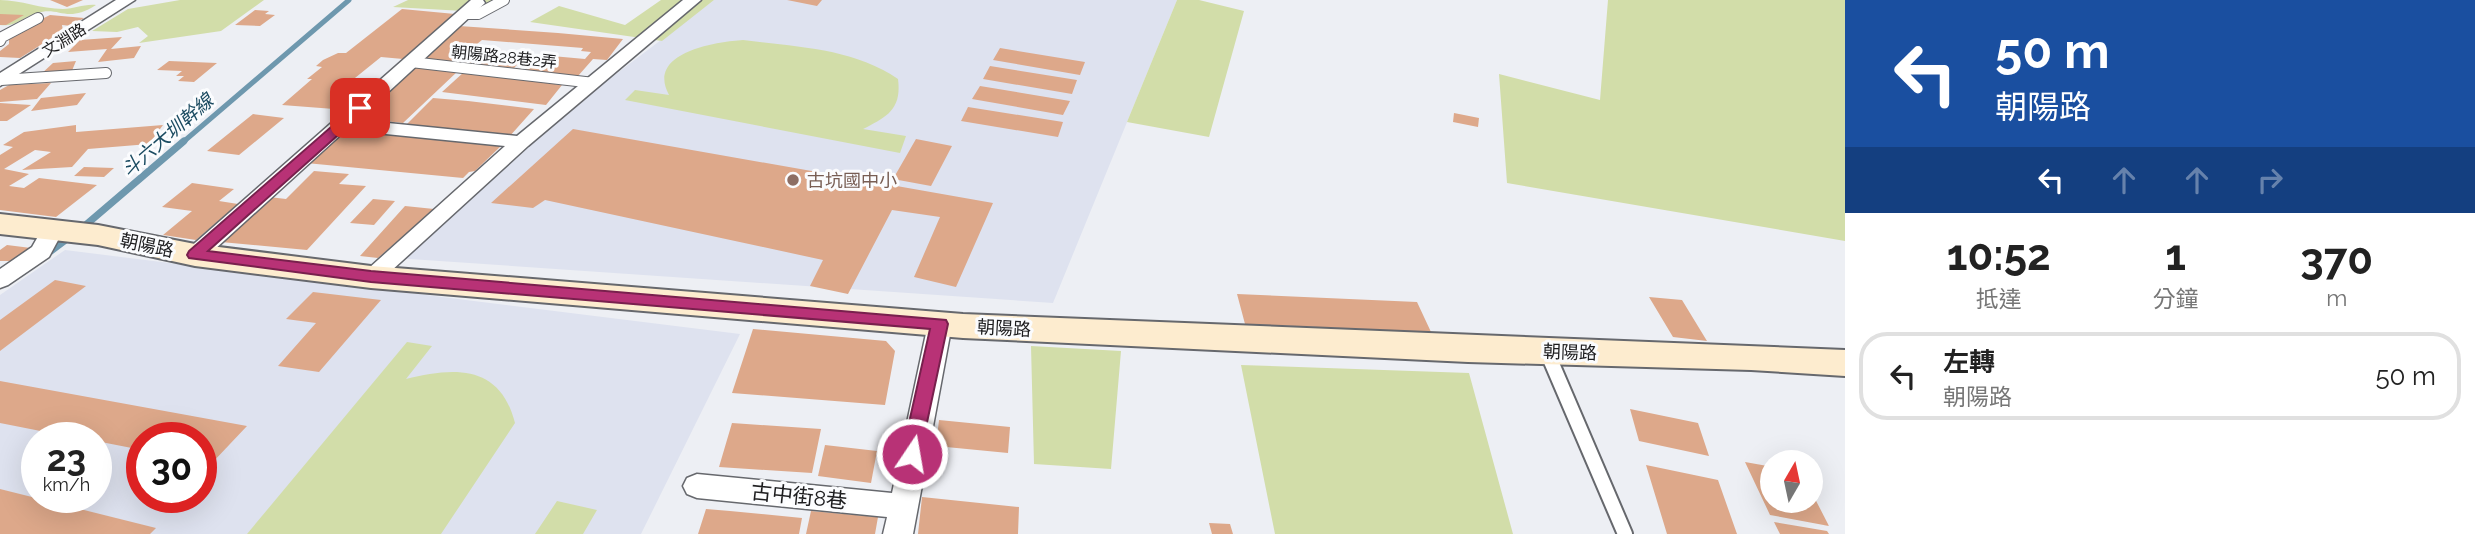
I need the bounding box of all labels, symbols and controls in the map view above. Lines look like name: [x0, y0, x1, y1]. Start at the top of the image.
street label: 文淵路: [39, 19, 89, 61]
text: 50 m: [1995, 22, 2110, 79]
icon: left: [1880, 28, 1971, 119]
street label: 朝陽路28巷2弄: [450, 42, 558, 72]
pin: [330, 78, 390, 138]
water label: 斗六大圳幹線: [117, 88, 219, 181]
text: 朝陽路: [1995, 88, 2091, 125]
icon: arrive: [341, 89, 379, 127]
icon: left: [2032, 161, 2070, 199]
icon: ahead: [2105, 161, 2143, 199]
icon: ahead: [2178, 161, 2216, 199]
icon: right: [2251, 161, 2289, 199]
place label: 古坑國中小: [807, 170, 897, 191]
marker: 古坑國中小: [785, 172, 801, 188]
street label: 朝陽路: [118, 229, 176, 261]
text: 10:52: [1947, 231, 2051, 280]
text: 1: [2165, 231, 2186, 280]
text: 370: [2300, 235, 2373, 284]
text: m: [2326, 284, 2347, 311]
text: 抵達: [1976, 285, 2022, 312]
text: 分鐘: [2153, 285, 2199, 312]
street label: 朝陽路: [976, 316, 1032, 340]
street label: 朝陽路: [1543, 341, 1597, 363]
text: 左轉: [1943, 347, 1995, 377]
icon: left: [1884, 357, 1922, 395]
text: 50 m: [2375, 361, 2436, 391]
text: 朝陽路: [1943, 383, 2012, 410]
position arrow: [875, 417, 949, 491]
speed limit sign: 30: [126, 422, 217, 513]
text: 23: [47, 438, 86, 479]
north arrow: [1760, 450, 1824, 513]
map controls: [1760, 450, 1823, 513]
text: km/h: [43, 474, 90, 495]
street label: 古中街8巷: [750, 479, 848, 513]

